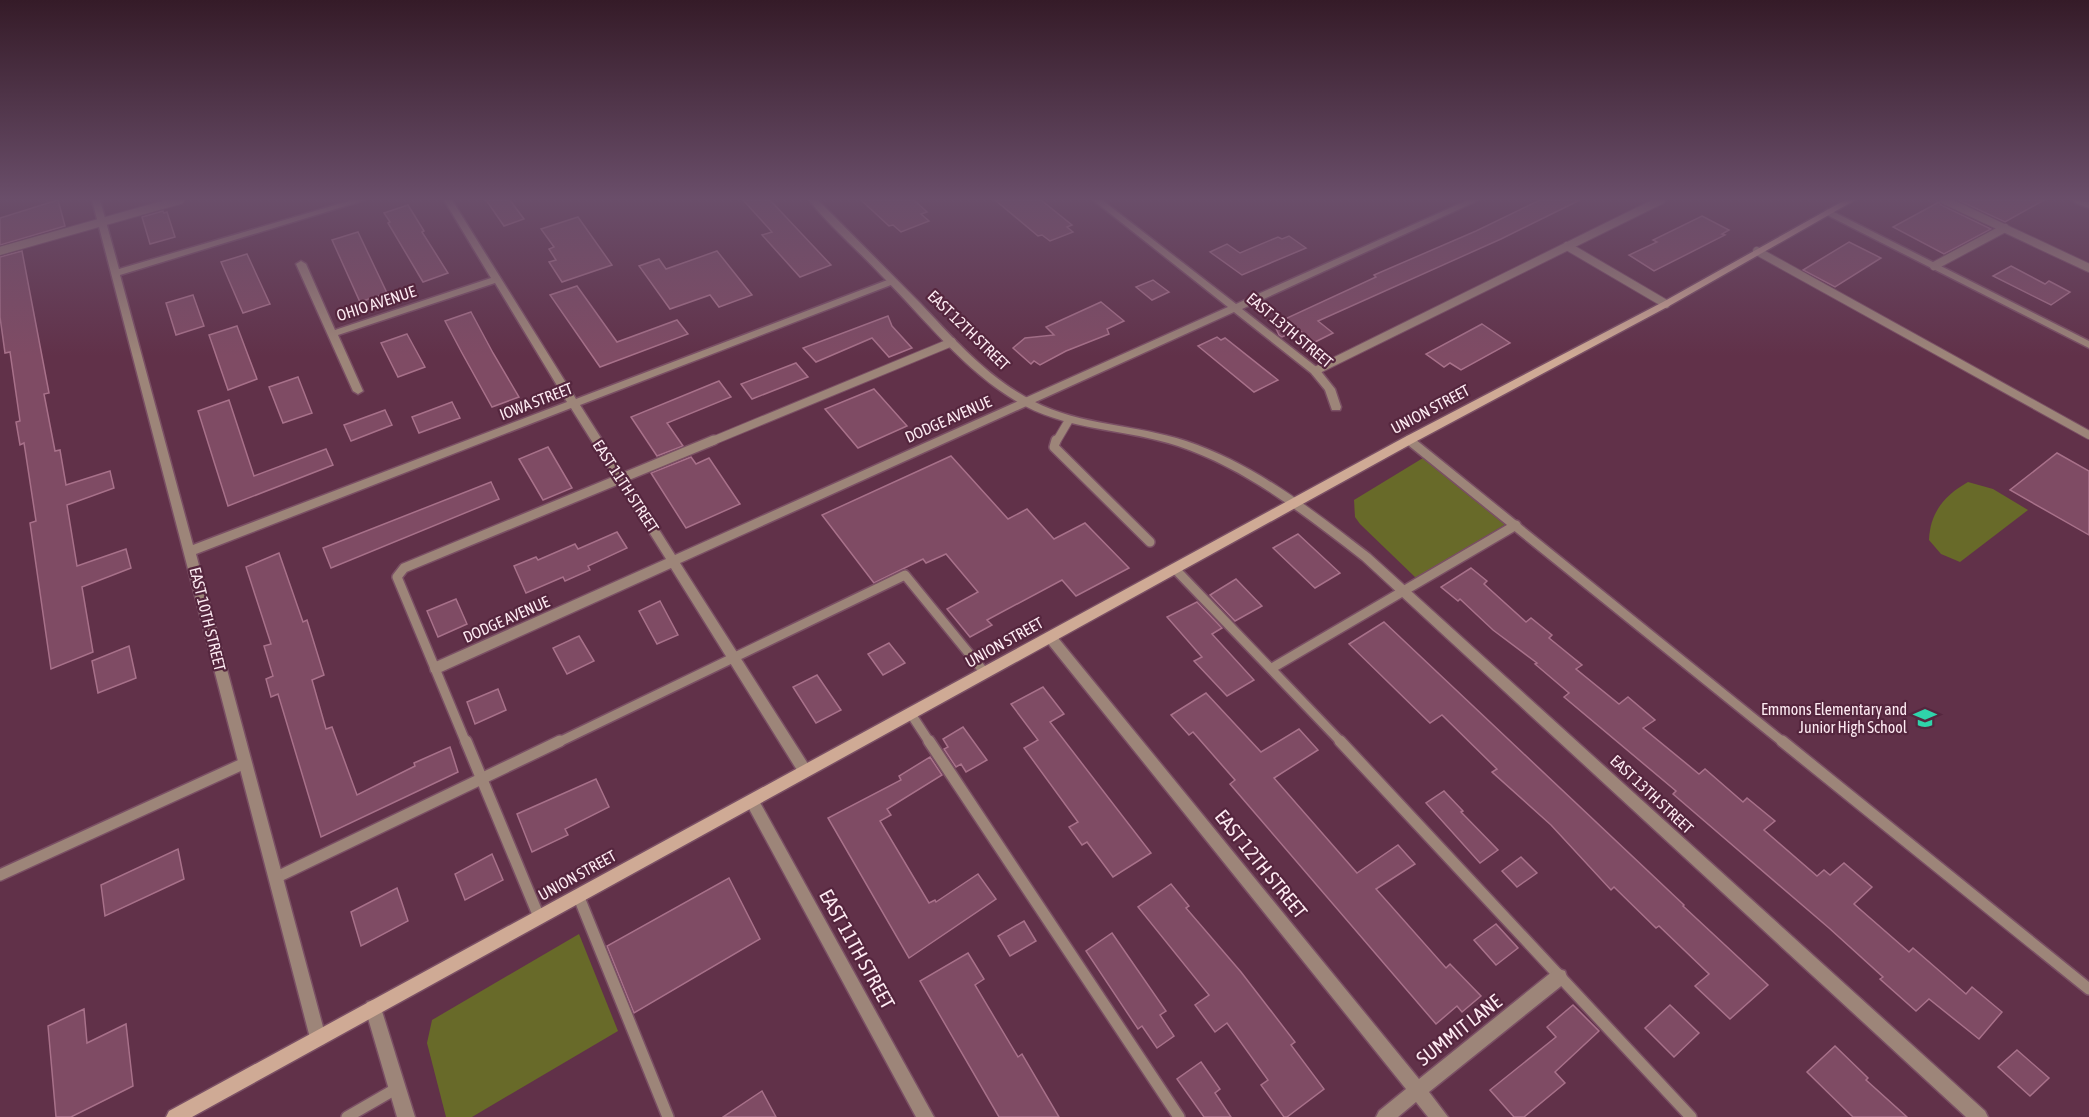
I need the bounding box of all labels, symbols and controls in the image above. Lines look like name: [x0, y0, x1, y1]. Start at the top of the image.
street label: OHIO AVENUE: [334, 282, 418, 324]
street label: EAST 12TH STREET: [924, 287, 1014, 373]
street label: EAST 13TH STREET: [1243, 289, 1337, 371]
street label: IOWA STREET: [497, 379, 575, 423]
street label: UNION STREET: [1388, 381, 1472, 437]
street label: DODGE AVENUE: [902, 392, 994, 446]
street label: EAST 11TH STREET: [589, 436, 663, 536]
street label: EAST 10TH STREET: [186, 565, 230, 673]
street label: DODGE AVENUE: [460, 592, 552, 646]
street label: UNION STREET: [962, 613, 1046, 671]
place label: Emmons Elementary and Junior High School: [1761, 700, 1908, 737]
school or university icon: Emmons Elementary and Junior High School: [1912, 705, 1938, 731]
street label: EAST 13TH STREET: [1607, 751, 1697, 837]
street label: EAST 12TH STREET: [1211, 805, 1312, 923]
street label: UNION STREET: [535, 846, 619, 904]
street label: EAST 11TH STREET: [815, 885, 900, 1013]
street label: SUMMIT LANE: [1412, 989, 1506, 1070]

